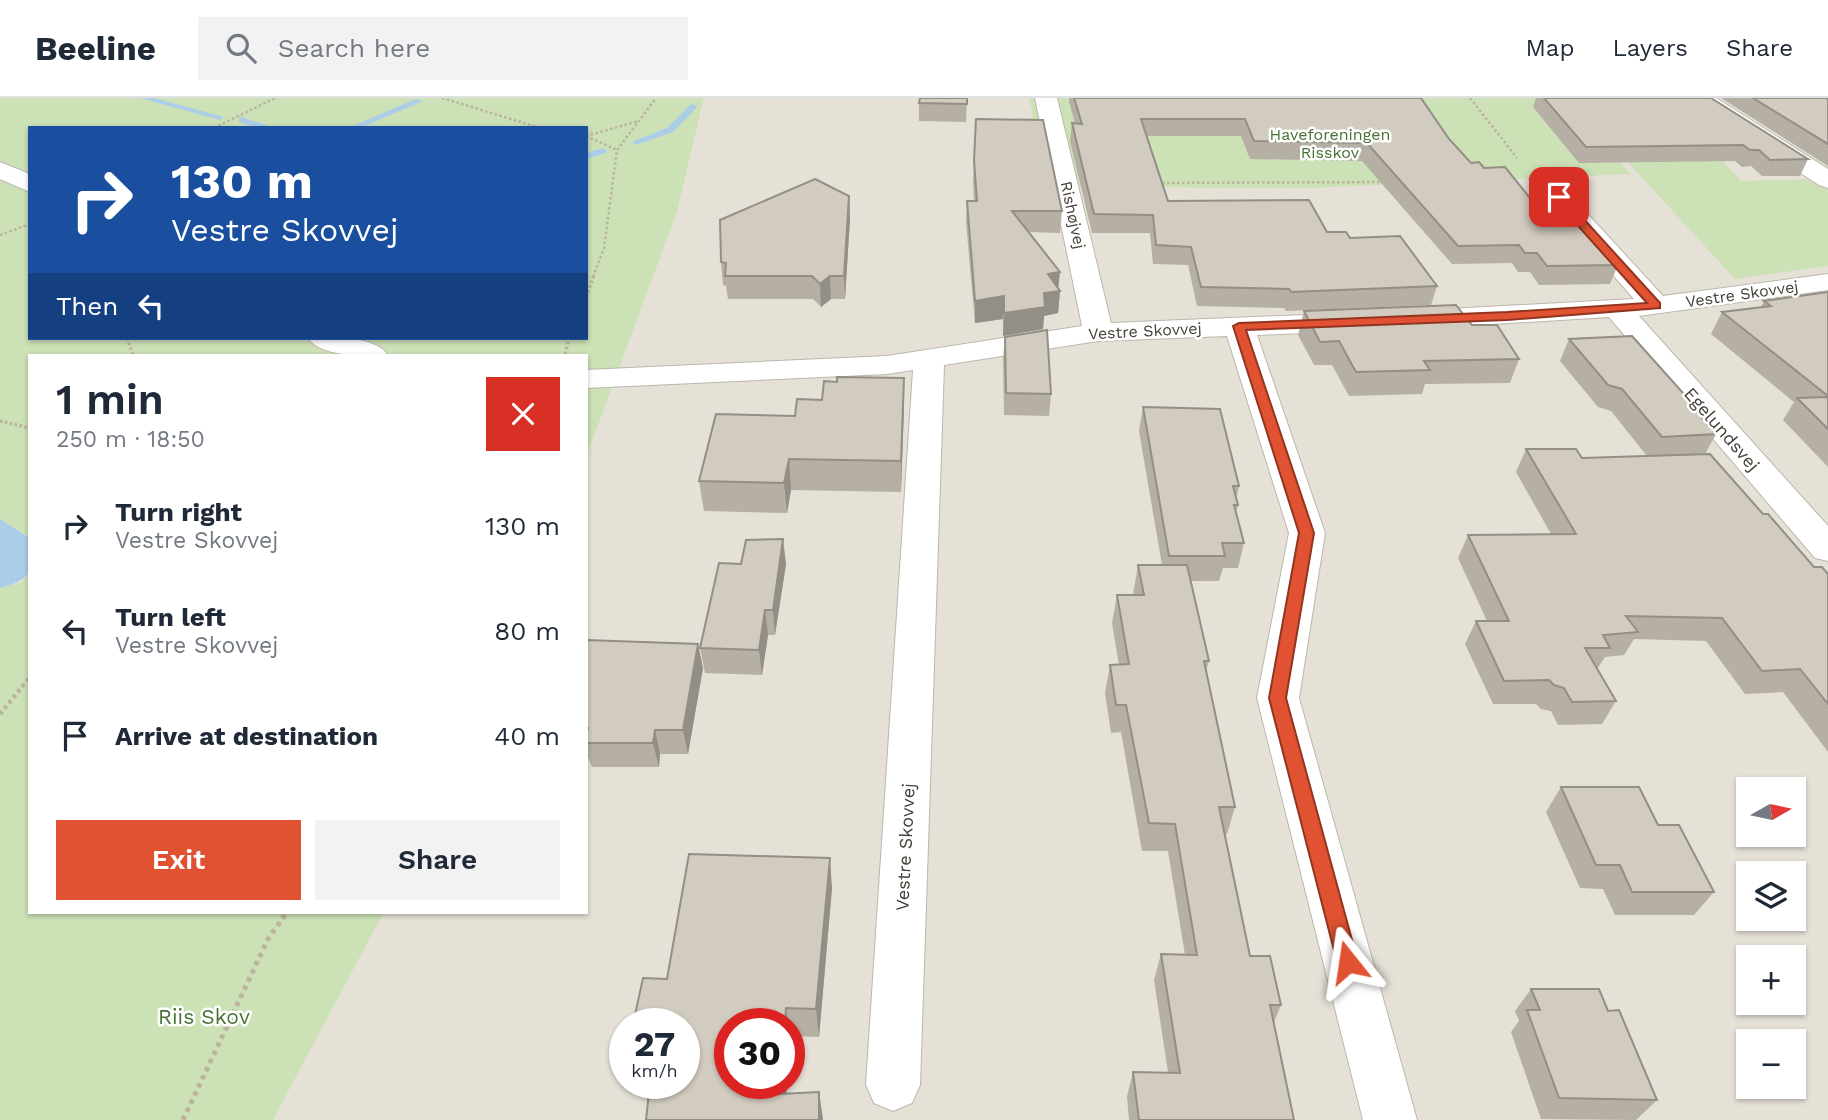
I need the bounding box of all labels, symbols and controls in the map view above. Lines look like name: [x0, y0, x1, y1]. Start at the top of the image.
search box: [198, 17, 688, 80]
text: Beeline: [35, 29, 156, 68]
icon: search: [222, 29, 260, 67]
text: Search here: [278, 33, 430, 63]
text: Map: [1526, 34, 1574, 62]
text: Layers: [1612, 34, 1688, 62]
text: Share: [1726, 34, 1793, 62]
park label: Haveforeningen Risskov: [1270, 125, 1390, 162]
text: 130 m: [171, 152, 313, 210]
icon: right: [56, 154, 147, 245]
pin: [1529, 167, 1589, 227]
icon: arrive: [1540, 178, 1578, 216]
street label: Rishøjvej: [1057, 179, 1089, 251]
text: Vestre Skovvej: [171, 211, 398, 249]
street label: Vestre Skovvej: [1684, 277, 1800, 311]
icon: left: [132, 287, 170, 325]
text: Then: [56, 291, 118, 321]
street label: Vestre Skovvej: [1088, 319, 1202, 343]
text: 1 min: [56, 375, 164, 424]
button: close: [486, 377, 560, 451]
street label: Egelundsvej: [1680, 383, 1764, 475]
text: 250 m · 18:50: [56, 426, 205, 453]
text: Turn right: [115, 497, 242, 527]
icon: right: [56, 507, 94, 545]
text: 130 m: [485, 511, 560, 541]
text: Vestre Skovvej: [115, 527, 278, 554]
text: Turn left: [115, 602, 226, 632]
icon: left: [56, 612, 94, 650]
text: 80 m: [494, 616, 560, 646]
text: Vestre Skovvej: [115, 632, 278, 659]
icon: arrive: [56, 717, 94, 755]
text: Arrive at destination: [115, 721, 378, 751]
text: 40 m: [494, 721, 560, 751]
north arrow: [1736, 777, 1806, 847]
map controls: [1736, 777, 1806, 1099]
street label: Vestre Skovvej: [891, 783, 919, 911]
button: Exit: [56, 820, 301, 900]
button: Share: [315, 820, 560, 900]
button: layers: [1736, 861, 1806, 931]
position arrow: [1311, 925, 1385, 999]
button: +: [1736, 945, 1806, 1015]
park label: Riis Skov: [158, 1004, 250, 1029]
speed limit sign: 30: [714, 1008, 805, 1099]
text: 27: [634, 1023, 675, 1065]
button: −: [1736, 1029, 1806, 1099]
text: km/h: [631, 1060, 678, 1081]

